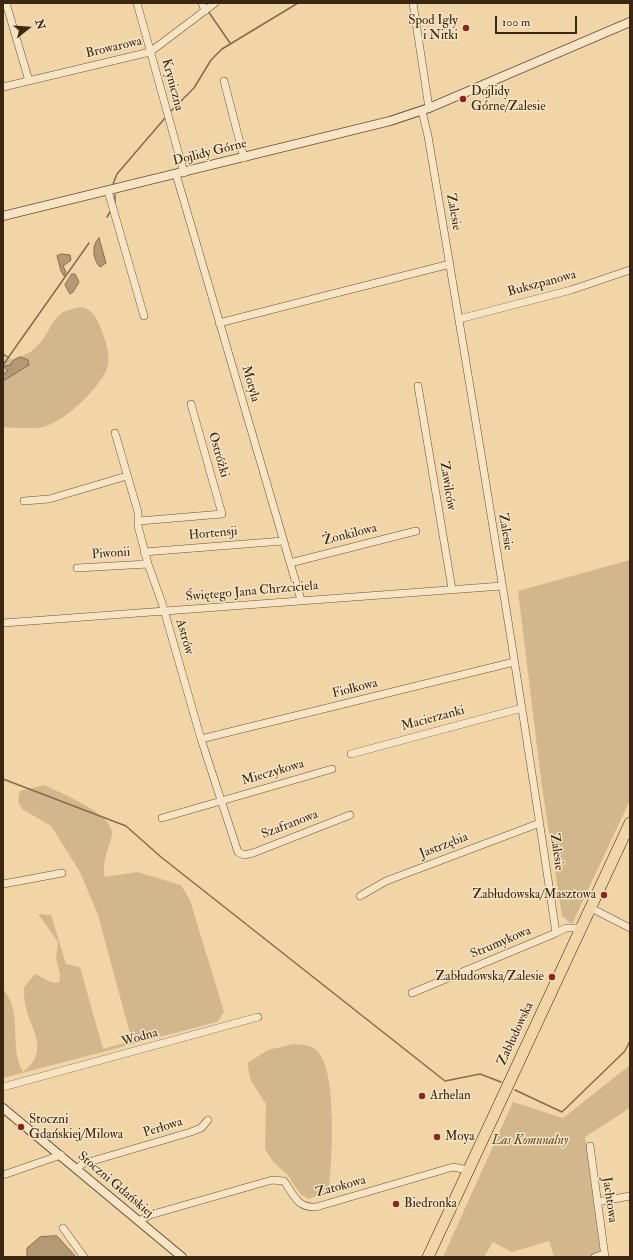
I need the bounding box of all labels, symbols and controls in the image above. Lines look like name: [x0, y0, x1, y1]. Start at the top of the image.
north arrow: [8, 8, 48, 48]
scale bar: [497, 8, 579, 34]
place label: Spod Igły i Nitki: [408, 13, 458, 44]
text: 100 m: [502, 15, 530, 30]
text: N: [32, 18, 48, 31]
marker: Spod Igły i Nitki: [461, 23, 471, 33]
street label: Browarowa: [84, 34, 144, 62]
street label: Kryniczna: [158, 57, 186, 113]
place label: Dojlidy Górne/Zalesie: [471, 84, 546, 115]
marker: Dojlidy Górne/Zalesie: [458, 94, 468, 104]
street label: Dojlidy Górne: [171, 136, 249, 170]
street label: Zalesie: [442, 192, 464, 232]
street label: Bukszpanowa: [506, 267, 578, 301]
street label: Motyla: [237, 364, 263, 404]
street label: Ostróżki: [204, 431, 232, 479]
street label: Zawilców: [435, 461, 459, 511]
street label: Zalesie: [494, 512, 516, 552]
street label: Żonkilowa: [321, 521, 379, 549]
street label: Hortensji: [188, 524, 238, 544]
street label: Piwonii: [91, 545, 131, 563]
street label: Świętego Jana Chrzciciela: [185, 578, 319, 606]
street label: Astrów: [172, 618, 196, 656]
street label: Fiołkowa: [331, 676, 379, 702]
street label: Macierzanki: [400, 703, 466, 735]
street label: Mieczykowa: [240, 757, 306, 789]
street label: Szafranowa: [259, 807, 321, 843]
street label: Jastrzębia: [418, 830, 470, 862]
street label: Zalesie: [546, 833, 566, 871]
place label: Zabłudowska/Masztowa: [472, 887, 596, 903]
marker: Zabłudowska/Masztowa: [599, 890, 609, 900]
street label: Strumykowa: [468, 923, 534, 963]
place label: Zabłudowska/Zalesie: [436, 969, 544, 985]
marker: Zabłudowska/Zalesie: [547, 972, 557, 982]
street label: Zabłudowska: [495, 1000, 537, 1068]
street label: Wodna: [120, 1025, 160, 1051]
place label: Arhelan: [430, 1088, 471, 1104]
marker: Arhelan: [417, 1091, 427, 1101]
place label: Stoczni Gdańskiej/Milowa: [29, 1112, 123, 1143]
street label: Perłowa: [141, 1115, 185, 1141]
marker: Stoczni Gdańskiej/Milowa: [16, 1122, 26, 1132]
place label: Moya: [445, 1129, 475, 1145]
marker: Moya: [432, 1132, 442, 1142]
park label: Las Komunalny: [492, 1133, 568, 1149]
street label: Stoczni Gdańskiej: [74, 1149, 156, 1221]
street label: Zatokowa: [314, 1173, 368, 1201]
street label: Jachtowa: [598, 1176, 620, 1224]
place label: Biedronka: [404, 1196, 457, 1212]
marker: Biedronka: [391, 1199, 401, 1209]

